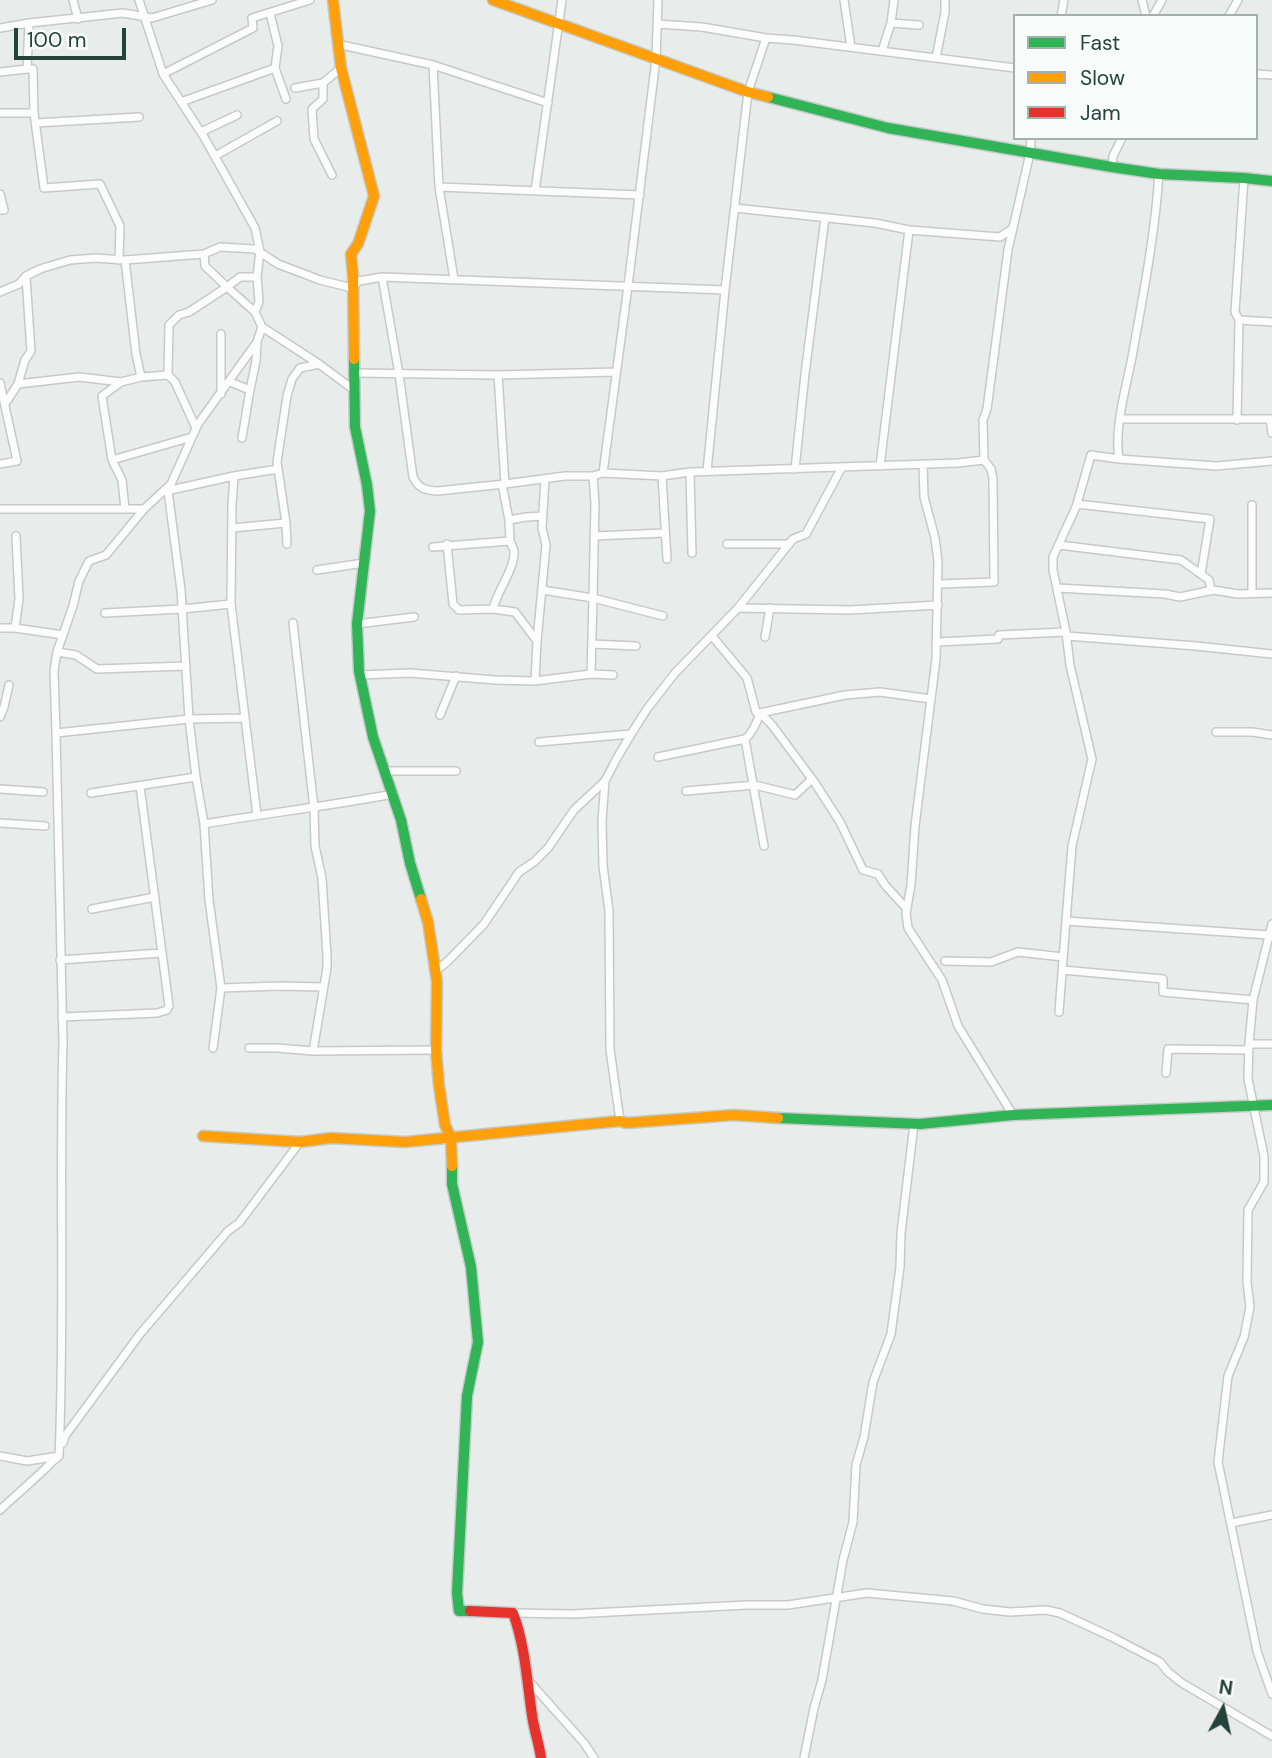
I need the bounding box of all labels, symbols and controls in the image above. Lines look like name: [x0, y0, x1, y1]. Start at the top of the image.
scale bar: [18, 14, 130, 58]
legend: [1013, 14, 1258, 140]
text: 100 m: [27, 26, 87, 54]
text: Fast: [1080, 29, 1120, 57]
text: Slow: [1080, 64, 1125, 92]
text: Jam: [1080, 99, 1121, 127]
north arrow: [1188, 1674, 1258, 1744]
text: N: [1217, 1674, 1235, 1701]

